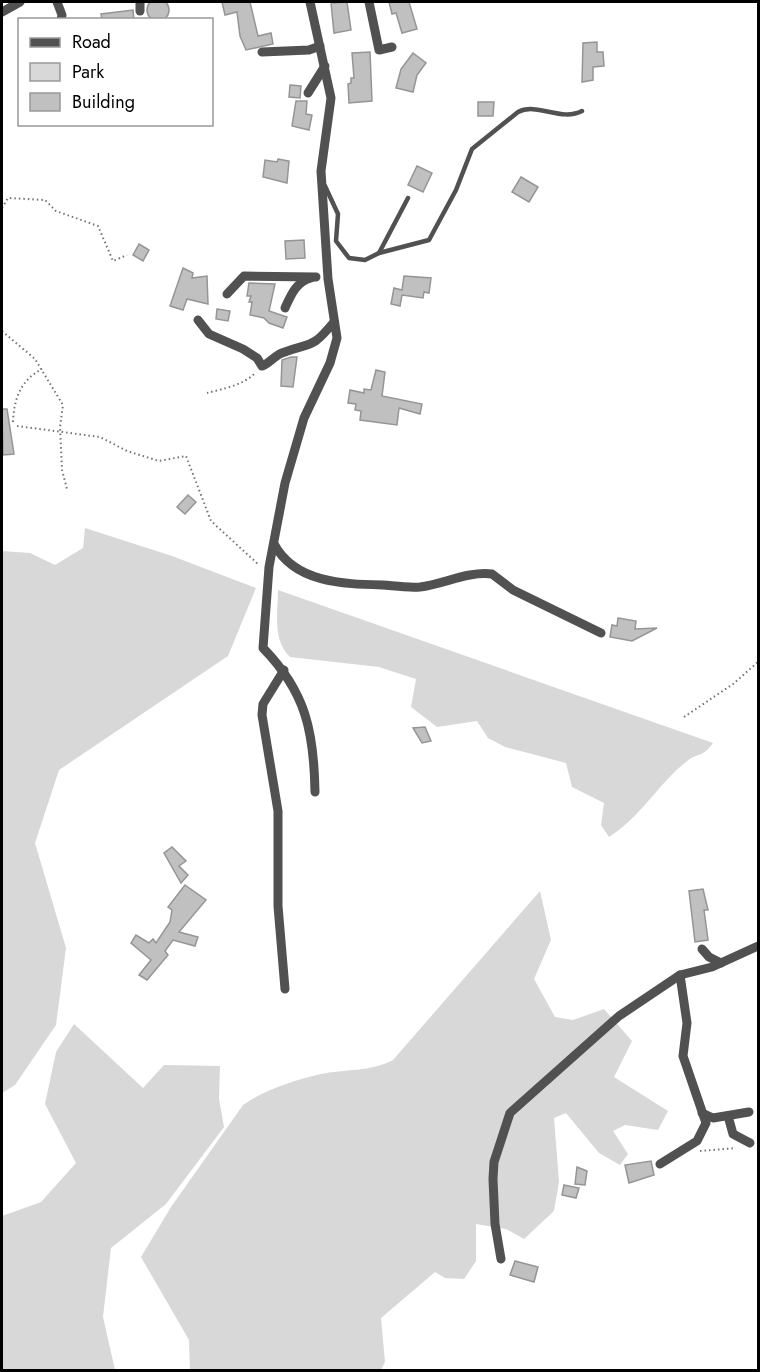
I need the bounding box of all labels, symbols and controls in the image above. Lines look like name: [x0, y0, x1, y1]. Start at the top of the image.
legend: [18, 18, 213, 126]
text: Road: [72, 29, 111, 55]
text: Park: [72, 59, 104, 85]
text: Building: [72, 89, 135, 115]

